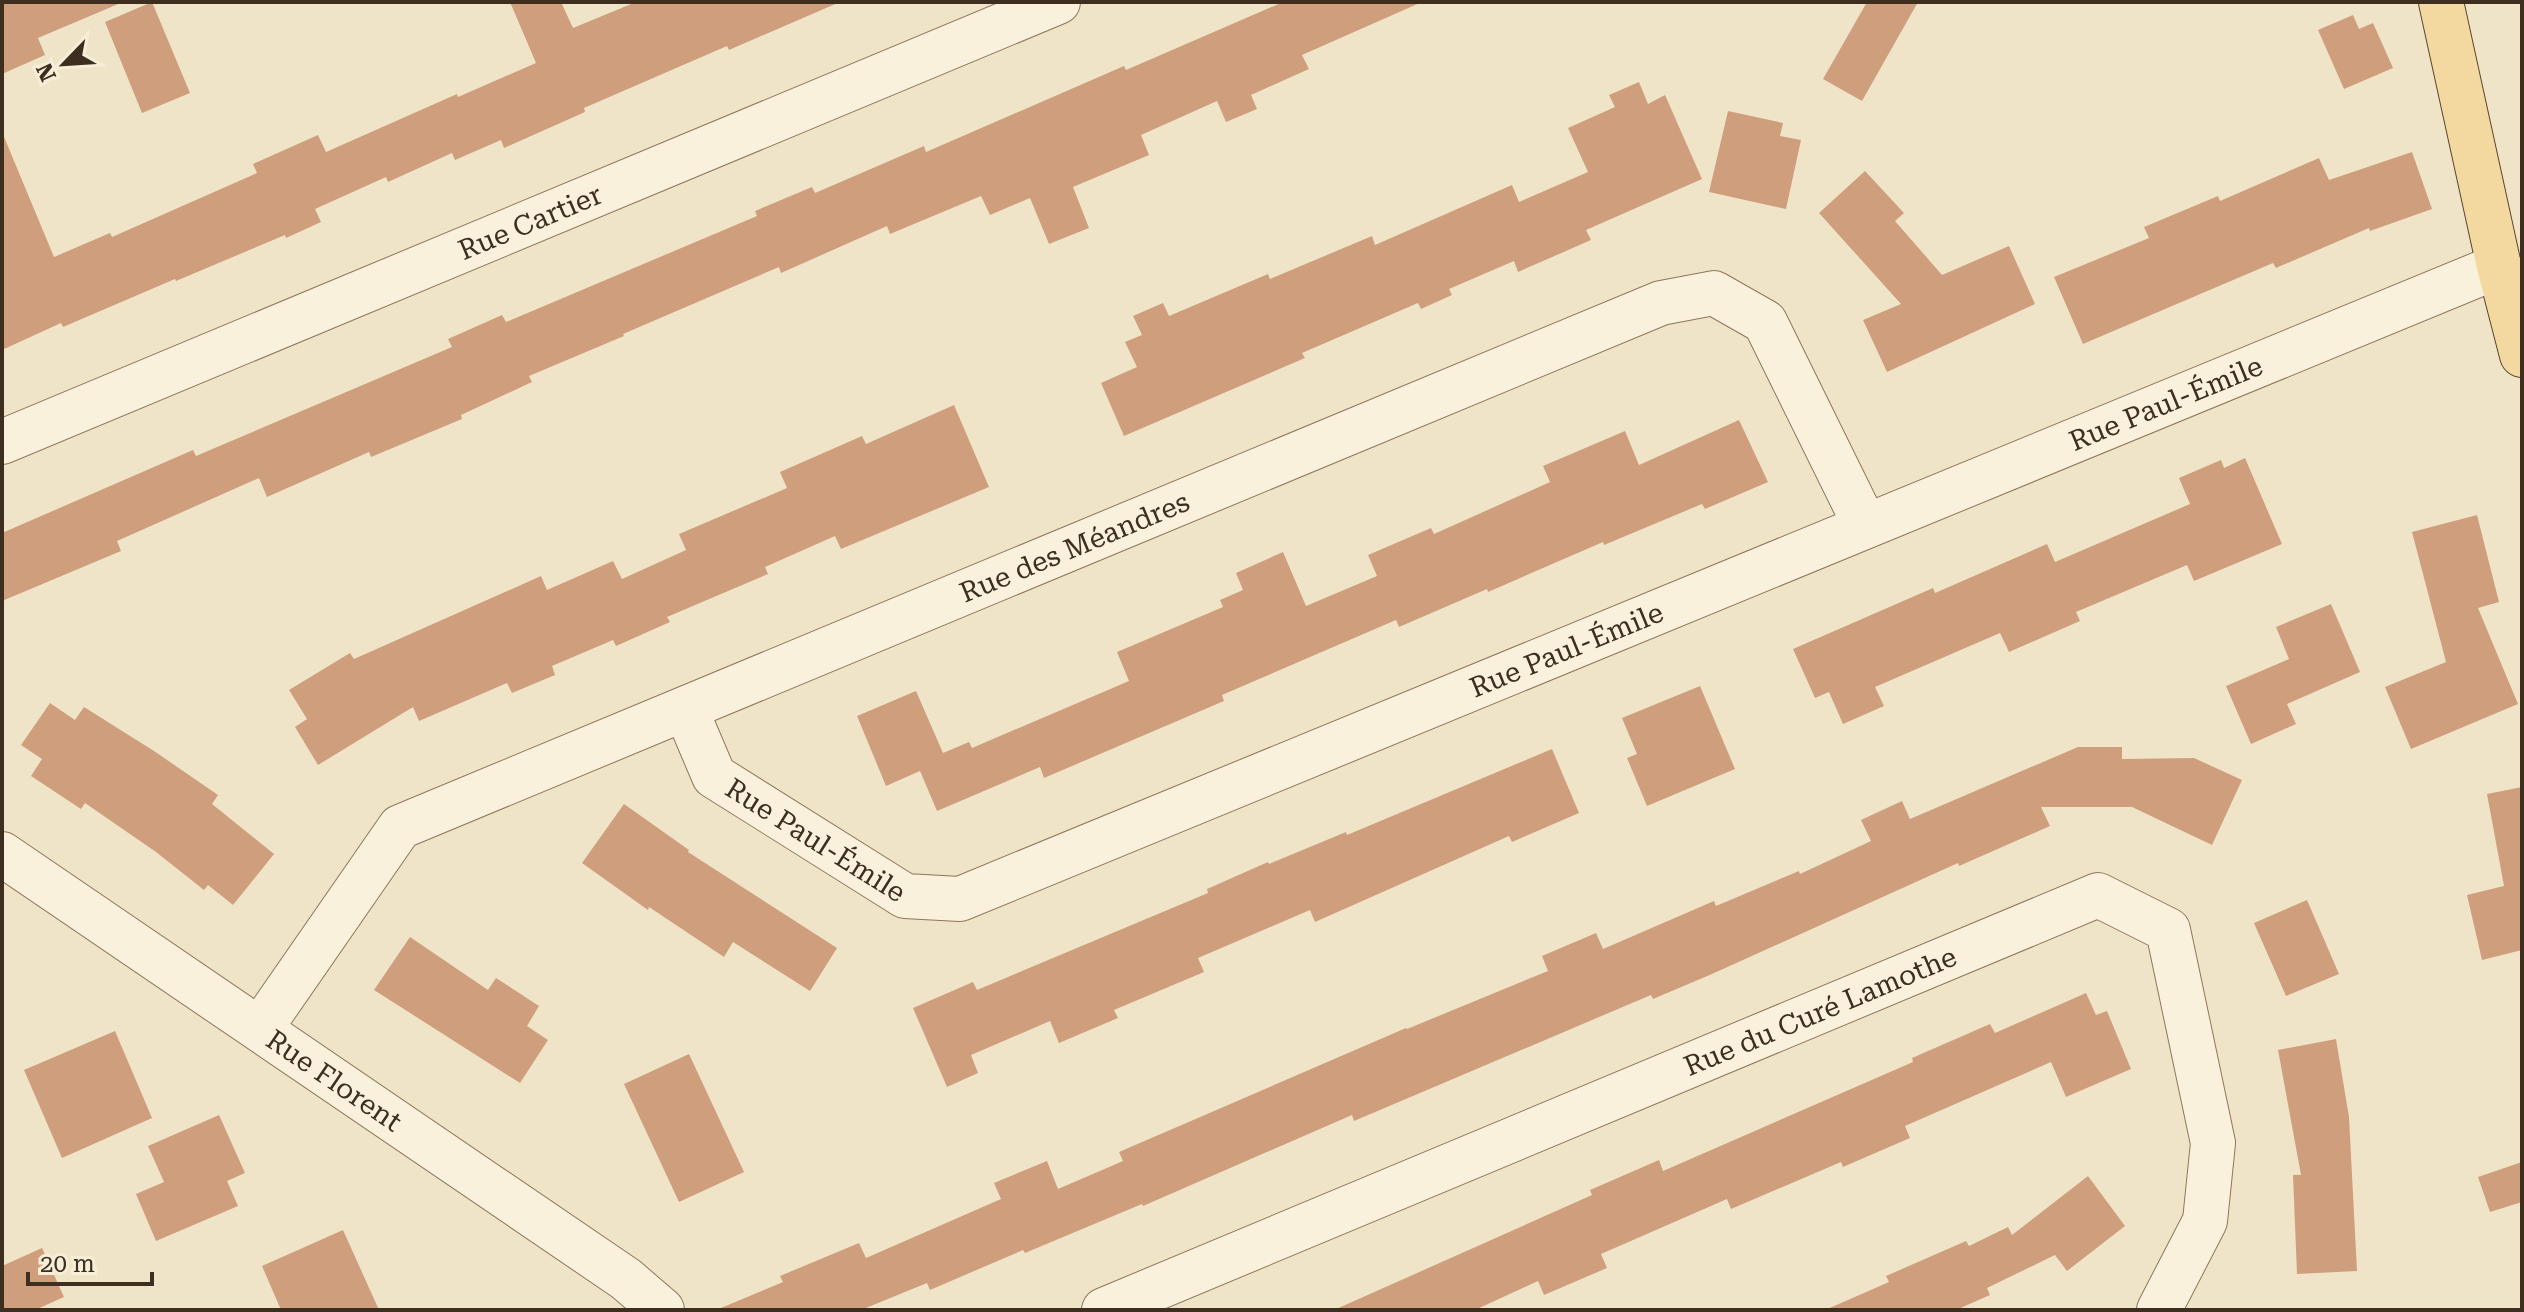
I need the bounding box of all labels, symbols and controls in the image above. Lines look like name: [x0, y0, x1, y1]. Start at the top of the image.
north arrow: [24, 24, 104, 104]
text: N: [31, 59, 61, 85]
street label: Rue Cartier: [453, 177, 607, 267]
street label: Rue Paul-Émile: [2064, 349, 2267, 458]
street label: Rue des Méandres: [955, 484, 1194, 609]
street label: Rue Paul-Émile: [1465, 595, 1668, 704]
street label: Rue Paul-Émile: [720, 771, 912, 909]
street label: Rue du Curé Lamothe: [1679, 939, 1961, 1083]
street label: Rue Florent: [260, 1023, 408, 1138]
scale bar: [28, 1236, 152, 1286]
text: 20 m: [40, 1250, 95, 1278]

